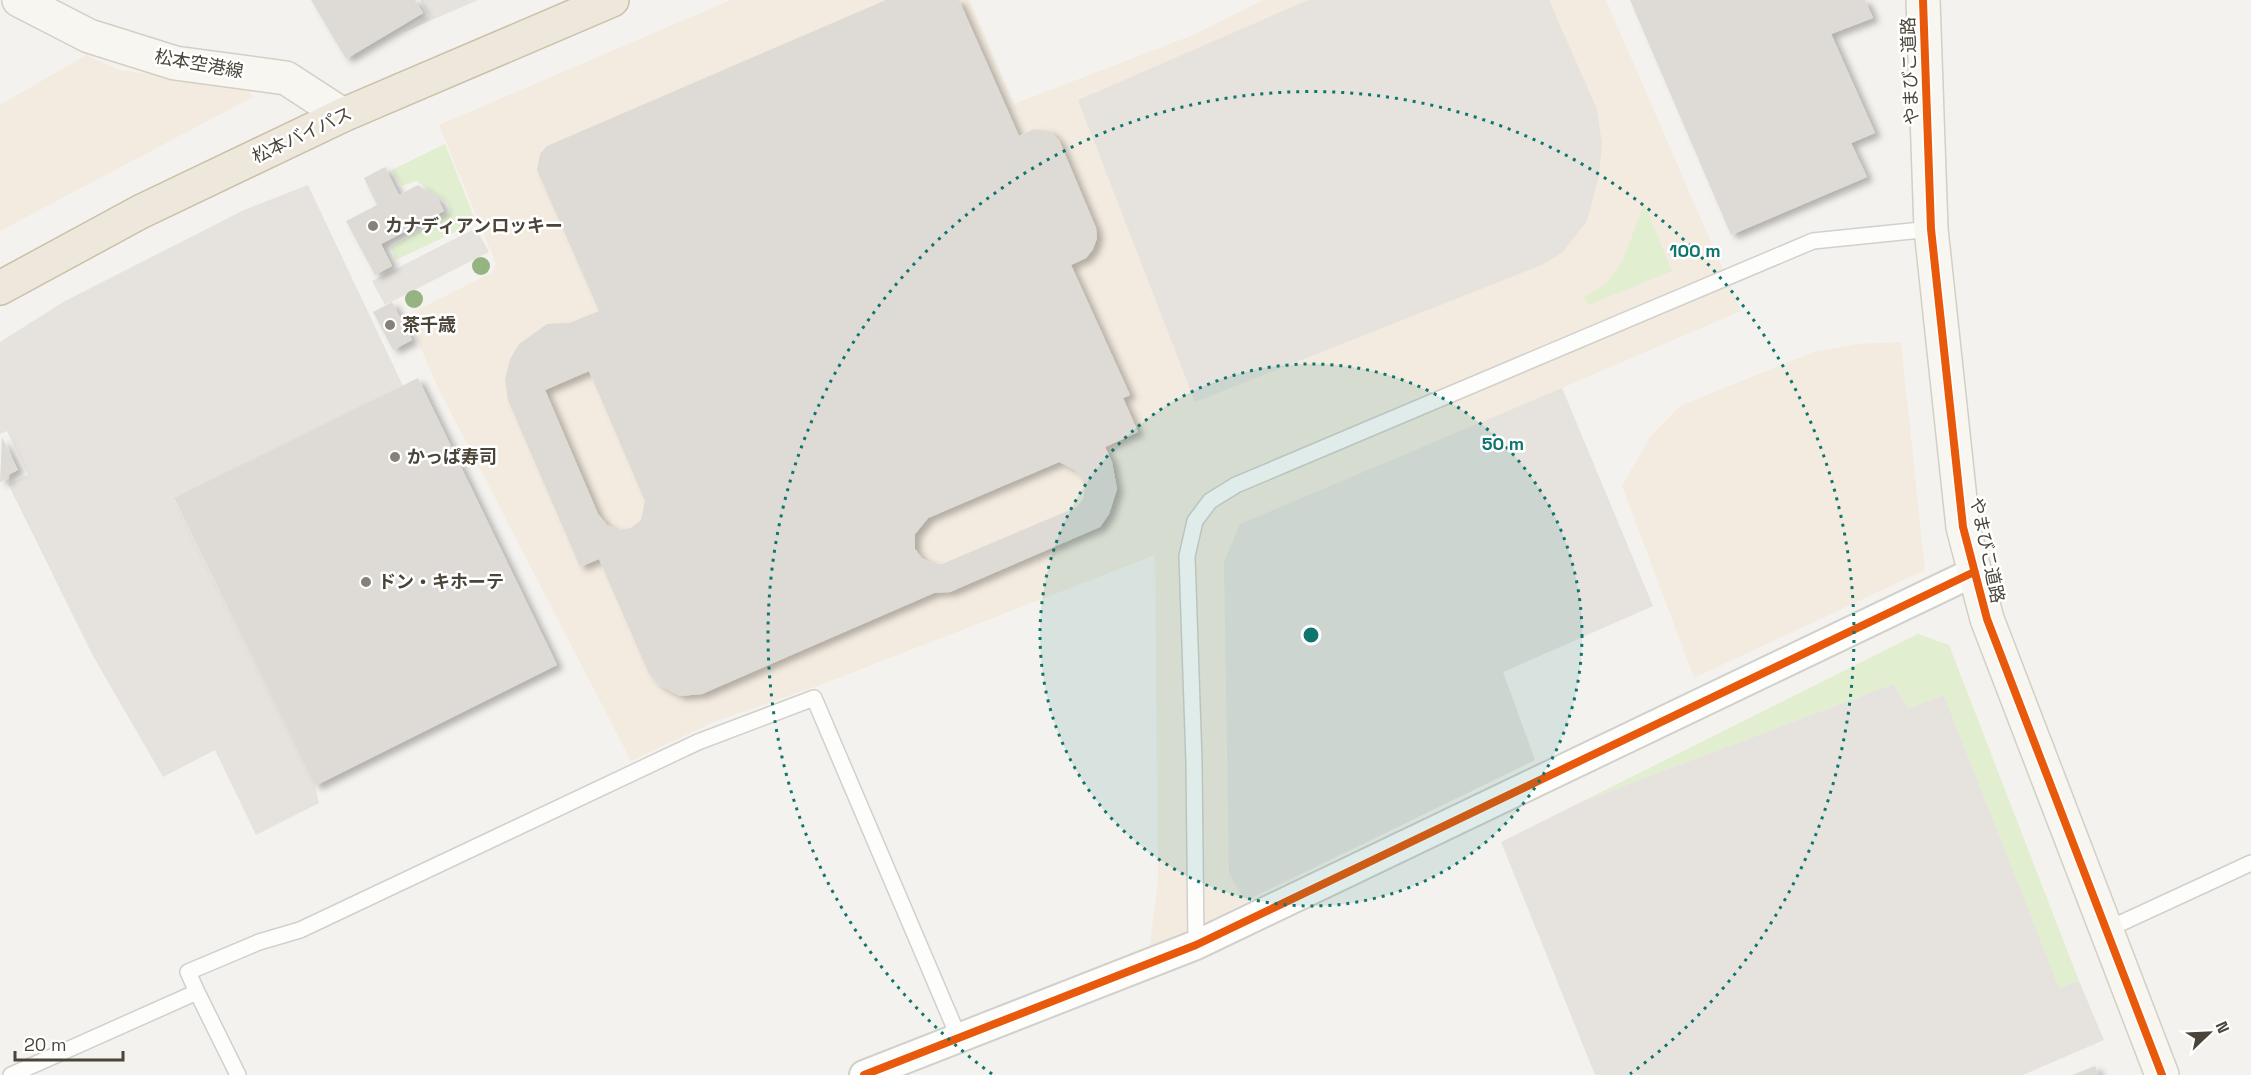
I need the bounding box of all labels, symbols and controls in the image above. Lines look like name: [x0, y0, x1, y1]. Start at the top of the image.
street label: やまびこ道路: [1896, 17, 1923, 125]
street label: 松本空港線: [153, 44, 245, 83]
street label: 松本バイパス: [248, 101, 355, 168]
place label: カナディアンロッキー: [385, 214, 563, 237]
marker: カナディアンロッキー: [366, 219, 380, 233]
text: 100 m: [1669, 239, 1721, 262]
place label: 茶千歳: [402, 313, 456, 336]
marker: 茶千歳: [383, 318, 397, 332]
text: 50 m: [1482, 432, 1524, 455]
place label: かっぱ寿司: [407, 445, 497, 468]
marker: かっぱ寿司: [388, 450, 402, 464]
street label: やまびこ道路: [1965, 495, 2010, 605]
place label: ドン・キホーテ: [378, 570, 504, 593]
marker: ドン・キホーテ: [359, 575, 373, 589]
centre of rings: [1301, 625, 1321, 645]
north arrow: [2179, 1003, 2239, 1063]
text: N: [2211, 1018, 2234, 1036]
scale bar: [15, 1024, 123, 1062]
text: 20 m: [24, 1033, 67, 1056]

